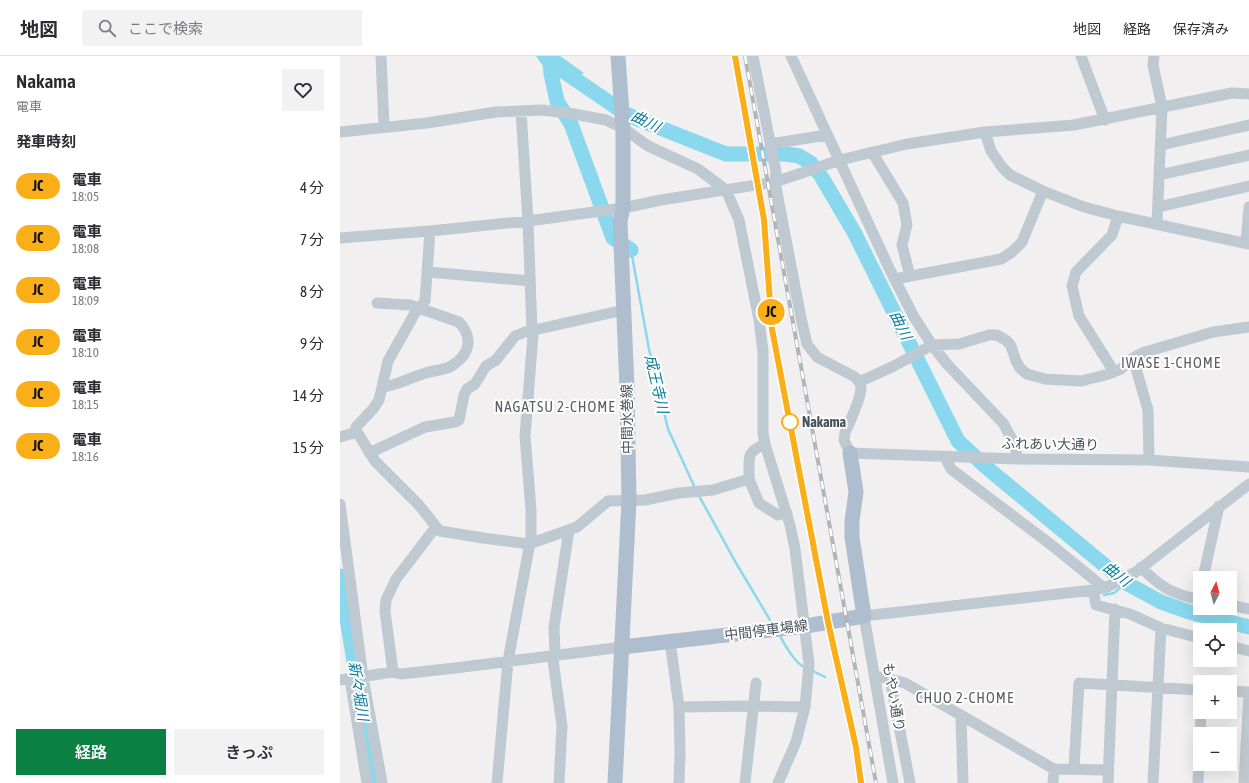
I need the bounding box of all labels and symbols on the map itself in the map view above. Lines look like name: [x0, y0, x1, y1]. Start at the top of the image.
water label: 曲川: [629, 107, 665, 136]
line badge: JC: [753, 299, 789, 325]
water label: 曲川: [887, 308, 916, 344]
water label: 成王寺川: [642, 353, 672, 417]
district label: IWASE 1-CHOME: [1121, 354, 1221, 371]
street label: 中間水巻線: [618, 384, 636, 454]
district label: NAGATSU 2-CHOME: [494, 398, 616, 415]
marker: Nakama: [781, 413, 799, 431]
place label: Nakama: [802, 414, 847, 430]
street label: ふれあい大通り: [1001, 435, 1099, 453]
water label: 曲川: [1100, 558, 1136, 591]
north arrow: [1193, 571, 1237, 615]
street label: 中間停車場線: [723, 617, 809, 643]
water label: 新々堀川: [346, 660, 372, 724]
street label: もやい通り: [880, 661, 908, 733]
district label: CHUO 2-CHOME: [916, 689, 1014, 706]

